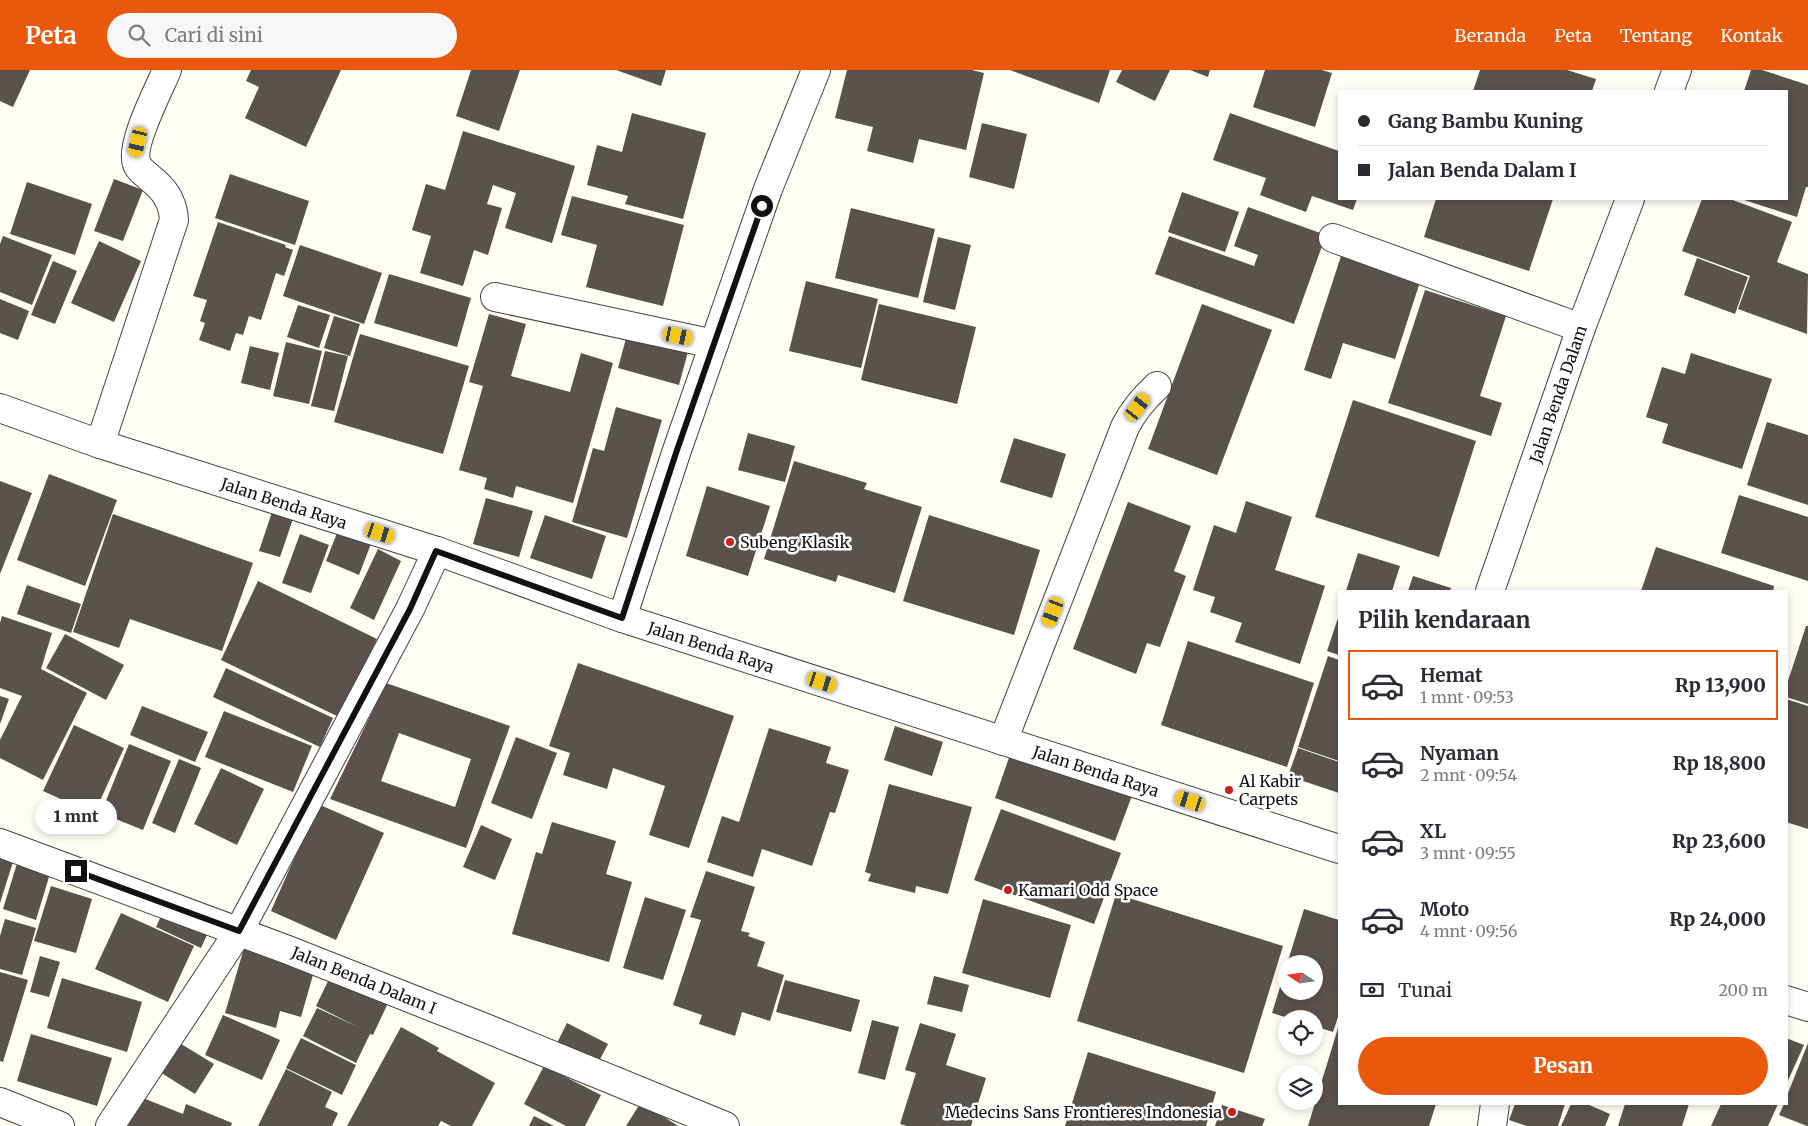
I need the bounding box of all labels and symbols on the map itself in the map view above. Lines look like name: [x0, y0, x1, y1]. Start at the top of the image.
car: [127, 126, 148, 158]
route start: [751, 195, 773, 217]
street label: Jalan Benda Dalam: [1525, 322, 1591, 467]
car: [661, 326, 694, 346]
car: [1122, 391, 1153, 423]
street label: Jalan Benda Raya: [217, 473, 350, 533]
car: [363, 521, 396, 545]
place label: Subeng Klasik: [740, 532, 850, 552]
marker: Subeng Klasik: [724, 536, 736, 548]
car: [1040, 595, 1065, 629]
street label: Jalan Benda Raya: [644, 617, 777, 677]
car: [805, 670, 838, 694]
street label: Jalan Benda Raya: [1029, 741, 1162, 801]
place label: Al Kabir Carpets: [1238, 771, 1301, 809]
marker: Al Kabir Carpets: [1223, 784, 1235, 796]
car: [1173, 789, 1206, 813]
callout: 1 mnt: [35, 798, 117, 834]
route end: [65, 860, 87, 882]
place label: Kamari Odd Space: [1018, 880, 1158, 900]
marker: Kamari Odd Space: [1002, 884, 1014, 896]
street label: Jalan Benda Dalam I: [288, 941, 439, 1018]
north arrow: [1278, 955, 1322, 1000]
place label: Medecins Sans Frontieres Indonesia: [945, 1102, 1222, 1122]
marker: Medecins Sans Frontieres Indonesia: [1226, 1106, 1238, 1118]

